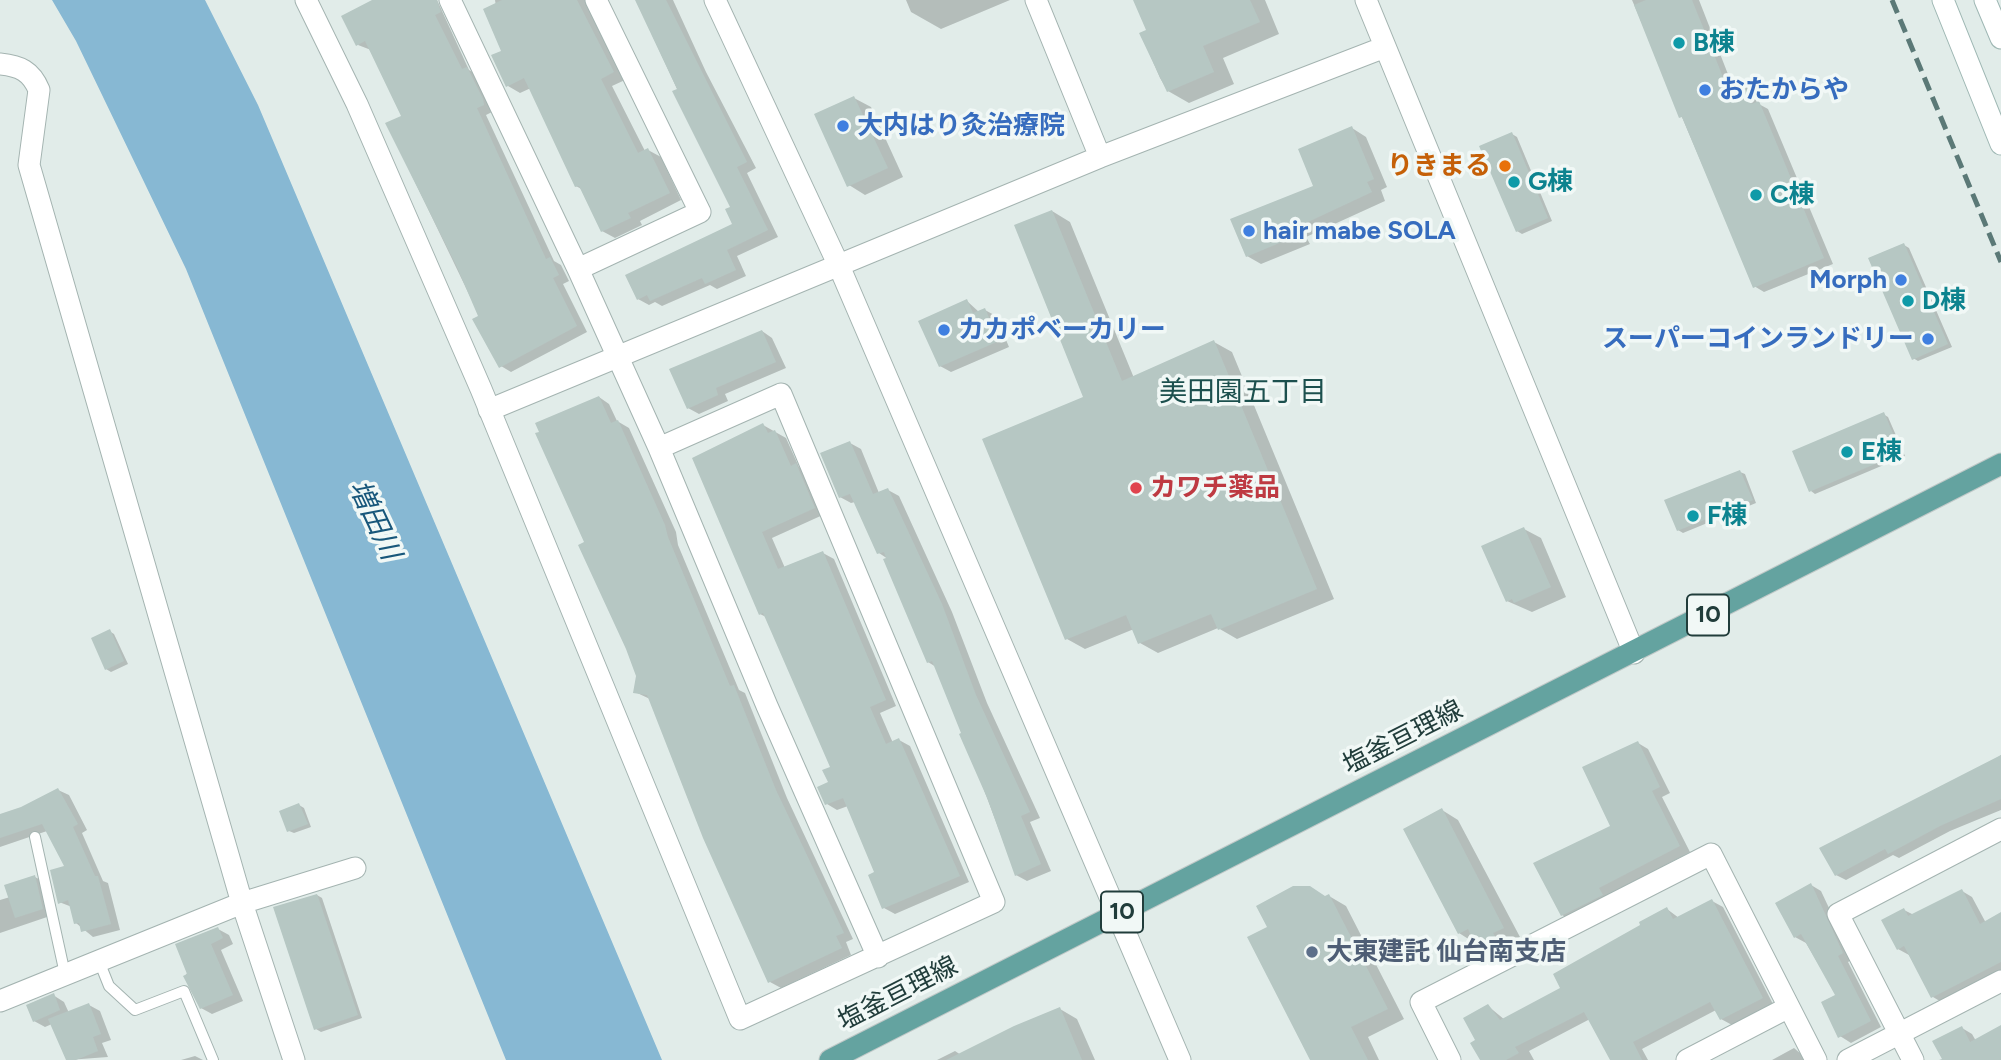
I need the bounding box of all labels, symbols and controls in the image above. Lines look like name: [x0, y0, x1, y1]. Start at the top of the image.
place label: B棟: [1693, 27, 1735, 59]
marker: B棟: [1671, 35, 1687, 51]
place label: おたからや: [1719, 74, 1849, 106]
marker: おたからや: [1697, 82, 1713, 98]
place label: 大内はり灸治療院: [857, 110, 1065, 142]
marker: 大内はり灸治療院: [835, 118, 851, 134]
place label: りきまる: [1387, 150, 1491, 182]
marker: りきまる: [1497, 158, 1513, 174]
place label: G棟: [1528, 166, 1573, 198]
marker: G棟: [1506, 174, 1522, 190]
place label: C棟: [1770, 179, 1815, 211]
marker: C棟: [1748, 187, 1764, 203]
place label: hair mabe SOLA: [1263, 215, 1456, 247]
marker: hair mabe SOLA: [1241, 223, 1257, 239]
place label: Morph: [1809, 264, 1887, 296]
marker: Morph: [1893, 272, 1909, 288]
place label: D棟: [1922, 285, 1966, 317]
marker: D棟: [1900, 293, 1916, 309]
place label: カカポベーカリー: [958, 314, 1166, 346]
marker: カカポベーカリー: [936, 322, 952, 338]
place label: スーパーコインランドリー: [1602, 323, 1914, 355]
marker: スーパーコインランドリー: [1920, 331, 1936, 347]
district label: 美田園五丁目: [1159, 376, 1327, 410]
place label: E棟: [1861, 436, 1902, 468]
marker: E棟: [1839, 444, 1855, 460]
place label: カワチ薬品: [1150, 472, 1280, 504]
water label: 増田川: [341, 475, 407, 565]
marker: カワチ薬品: [1128, 480, 1144, 496]
place label: F棟: [1707, 500, 1747, 532]
marker: F棟: [1685, 508, 1701, 524]
road number: 10: [1687, 594, 1729, 636]
street label: 塩釜亘理線: [1338, 695, 1468, 781]
road number: 10: [1101, 891, 1143, 932]
place label: 大東建託 仙台南支店: [1326, 936, 1566, 968]
marker: 大東建託 仙台南支店: [1304, 944, 1320, 960]
street label: 塩釜亘理線: [833, 951, 963, 1037]

